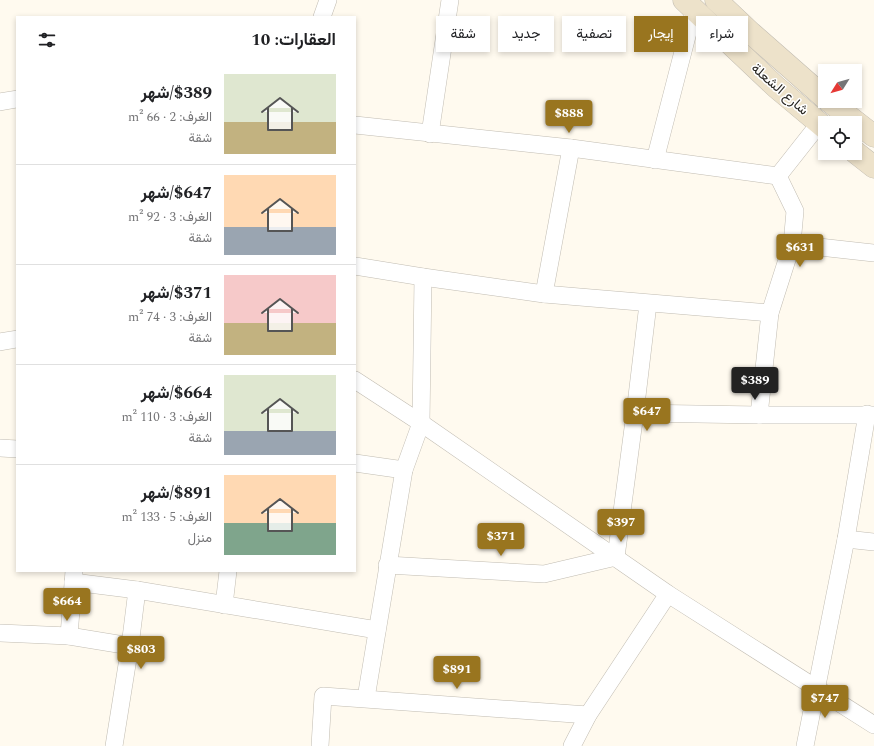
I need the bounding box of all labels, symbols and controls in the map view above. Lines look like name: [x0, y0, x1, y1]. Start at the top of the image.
chip: شقة: [436, 16, 490, 52]
chip: جديد: [498, 16, 554, 52]
chip: تصفية: [562, 16, 626, 52]
chip: إيجار: [634, 16, 688, 52]
chip: شراء: [696, 16, 748, 52]
text: العقارات: 10: [251, 27, 336, 53]
icon: filters: [36, 29, 58, 51]
street label: شارع الشعلة: [747, 58, 813, 120]
north arrow: [818, 64, 862, 108]
map controls: [818, 64, 862, 160]
text: $389/شهر: [141, 80, 212, 106]
icon: home: [256, 90, 304, 138]
pin: $888: [545, 100, 593, 134]
text: $888: [554, 103, 584, 123]
text: الغرف: 2 · 66 m²: [128, 107, 212, 127]
button: locate: [818, 116, 862, 160]
text: شقة: [189, 128, 212, 148]
text: $647/شهر: [141, 180, 212, 206]
icon: home: [256, 191, 304, 239]
text: الغرف: 3 · 92 m²: [128, 207, 212, 227]
text: شقة: [189, 228, 212, 248]
pin: $631: [776, 234, 824, 268]
text: $631: [785, 237, 815, 257]
text: $371/شهر: [141, 280, 212, 306]
icon: home: [256, 291, 304, 339]
text: الغرف: 3 · 74 m²: [128, 307, 212, 327]
text: شقة: [189, 328, 212, 348]
pin: $389: [731, 367, 779, 401]
text: $389: [740, 370, 770, 390]
text: $664/شهر: [141, 380, 212, 406]
icon: home: [256, 391, 304, 439]
pin: $647: [623, 398, 671, 432]
text: $647: [632, 401, 662, 421]
text: الغرف: 3 · 110 m²: [122, 407, 212, 427]
text: شقة: [189, 428, 212, 448]
text: $891/شهر: [141, 480, 212, 506]
icon: home: [256, 491, 304, 539]
text: الغرف: 5 · 133 m²: [122, 507, 212, 527]
pin: $397: [597, 509, 645, 543]
text: $397: [606, 512, 636, 532]
pin: $371: [477, 523, 525, 557]
text: $371: [486, 526, 516, 546]
text: منزل: [188, 528, 212, 548]
pin: $664: [43, 588, 91, 622]
text: $664: [52, 591, 82, 611]
pin: $803: [117, 636, 165, 670]
text: $803: [126, 639, 156, 659]
pin: $891: [433, 656, 481, 690]
text: $891: [442, 659, 472, 679]
pin: $747: [801, 685, 849, 719]
text: $747: [810, 688, 840, 708]

